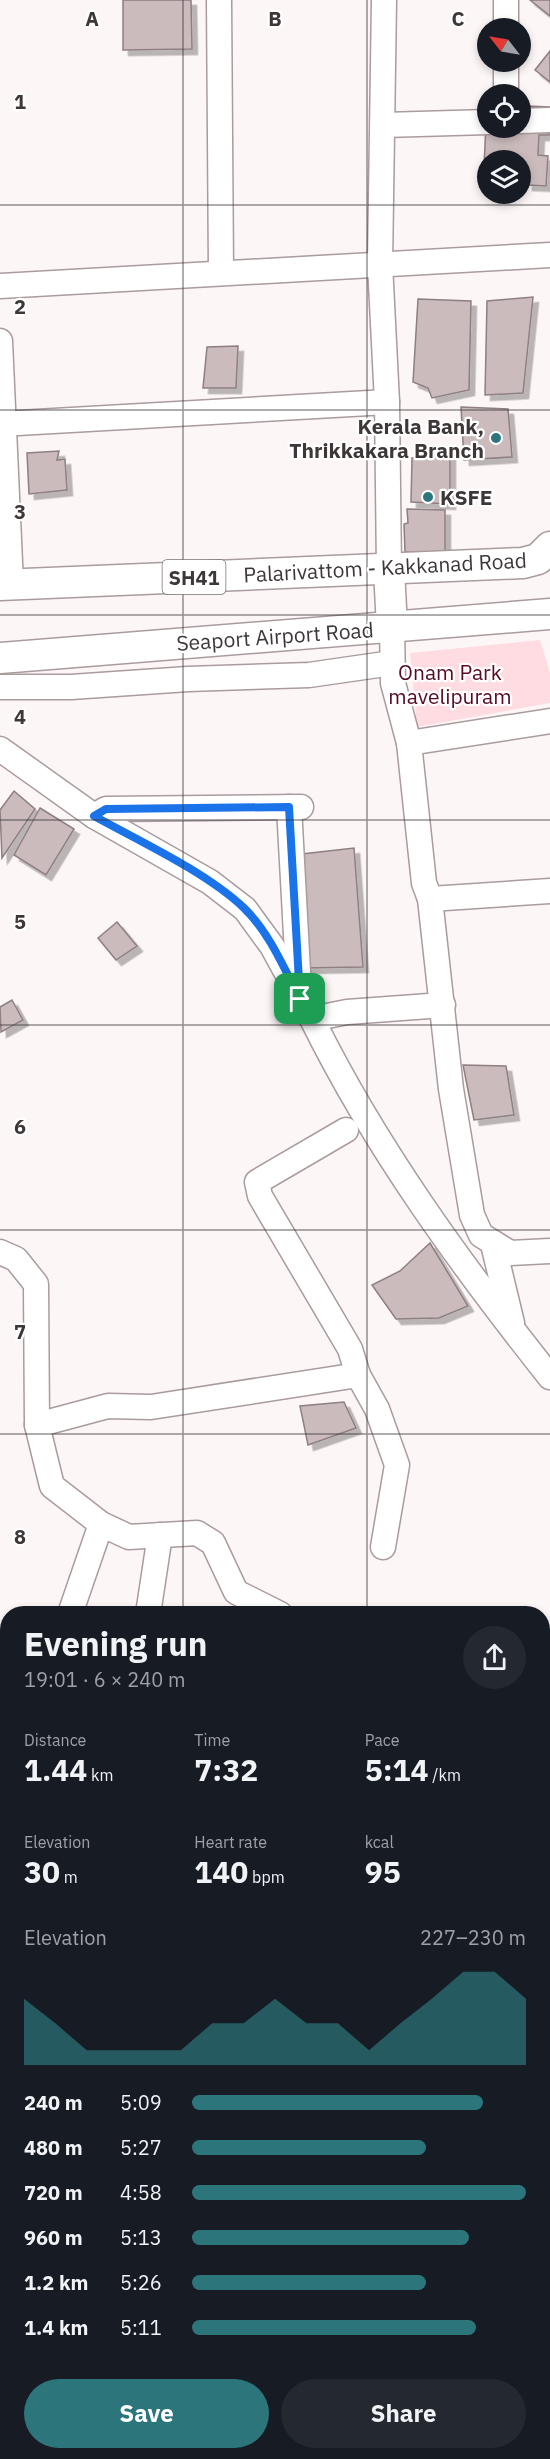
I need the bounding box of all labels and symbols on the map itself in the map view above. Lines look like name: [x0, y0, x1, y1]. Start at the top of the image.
text: A: [85, 5, 99, 32]
text: B: [268, 5, 282, 32]
text: C: [451, 5, 465, 32]
north arrow: [477, 18, 531, 72]
text: 1: [14, 88, 26, 115]
text: 2: [14, 293, 26, 320]
place label: Kerala Bank, Thrikkakara Branch: [289, 412, 484, 464]
marker: Kerala Bank, Thrikkakara Branch: [489, 431, 503, 445]
place label: KSFE: [440, 483, 493, 511]
marker: KSFE: [421, 490, 435, 504]
text: 3: [14, 498, 26, 525]
street label: Palarivattom - Kakkanad Road: [243, 546, 527, 588]
road number: SH41: [162, 560, 226, 594]
street label: Seaport Airport Road: [175, 615, 375, 657]
park label: Onam Park mavelipuram: [388, 658, 512, 710]
text: 4: [14, 703, 26, 730]
text: 5: [14, 908, 26, 935]
pin: [274, 973, 325, 1024]
text: 6: [14, 1113, 26, 1140]
text: 7: [14, 1318, 26, 1345]
text: 8: [14, 1523, 26, 1550]

